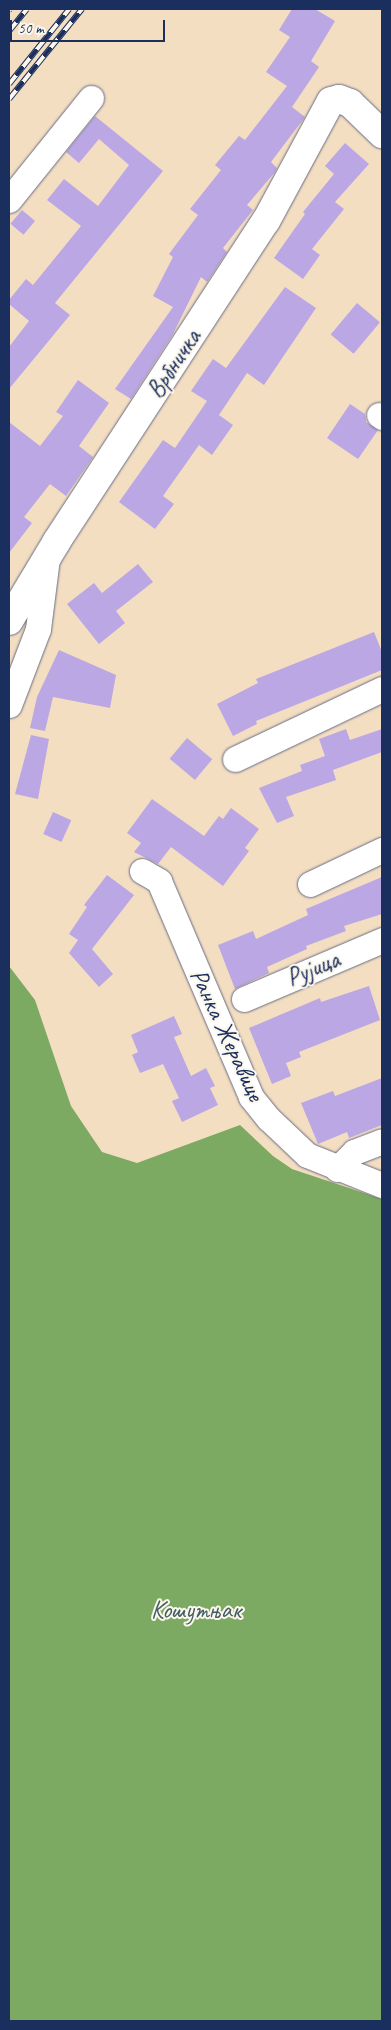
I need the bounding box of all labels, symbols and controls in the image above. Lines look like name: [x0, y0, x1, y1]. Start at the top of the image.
scale bar: [12, 10, 168, 42]
text: 50 m: [18, 19, 44, 38]
street label: Врбничка: [141, 324, 207, 404]
street label: Рујица: [282, 944, 344, 994]
street label: Ранка Жеравице: [184, 965, 270, 1105]
park label: Кошутњак: [151, 1595, 241, 1625]

